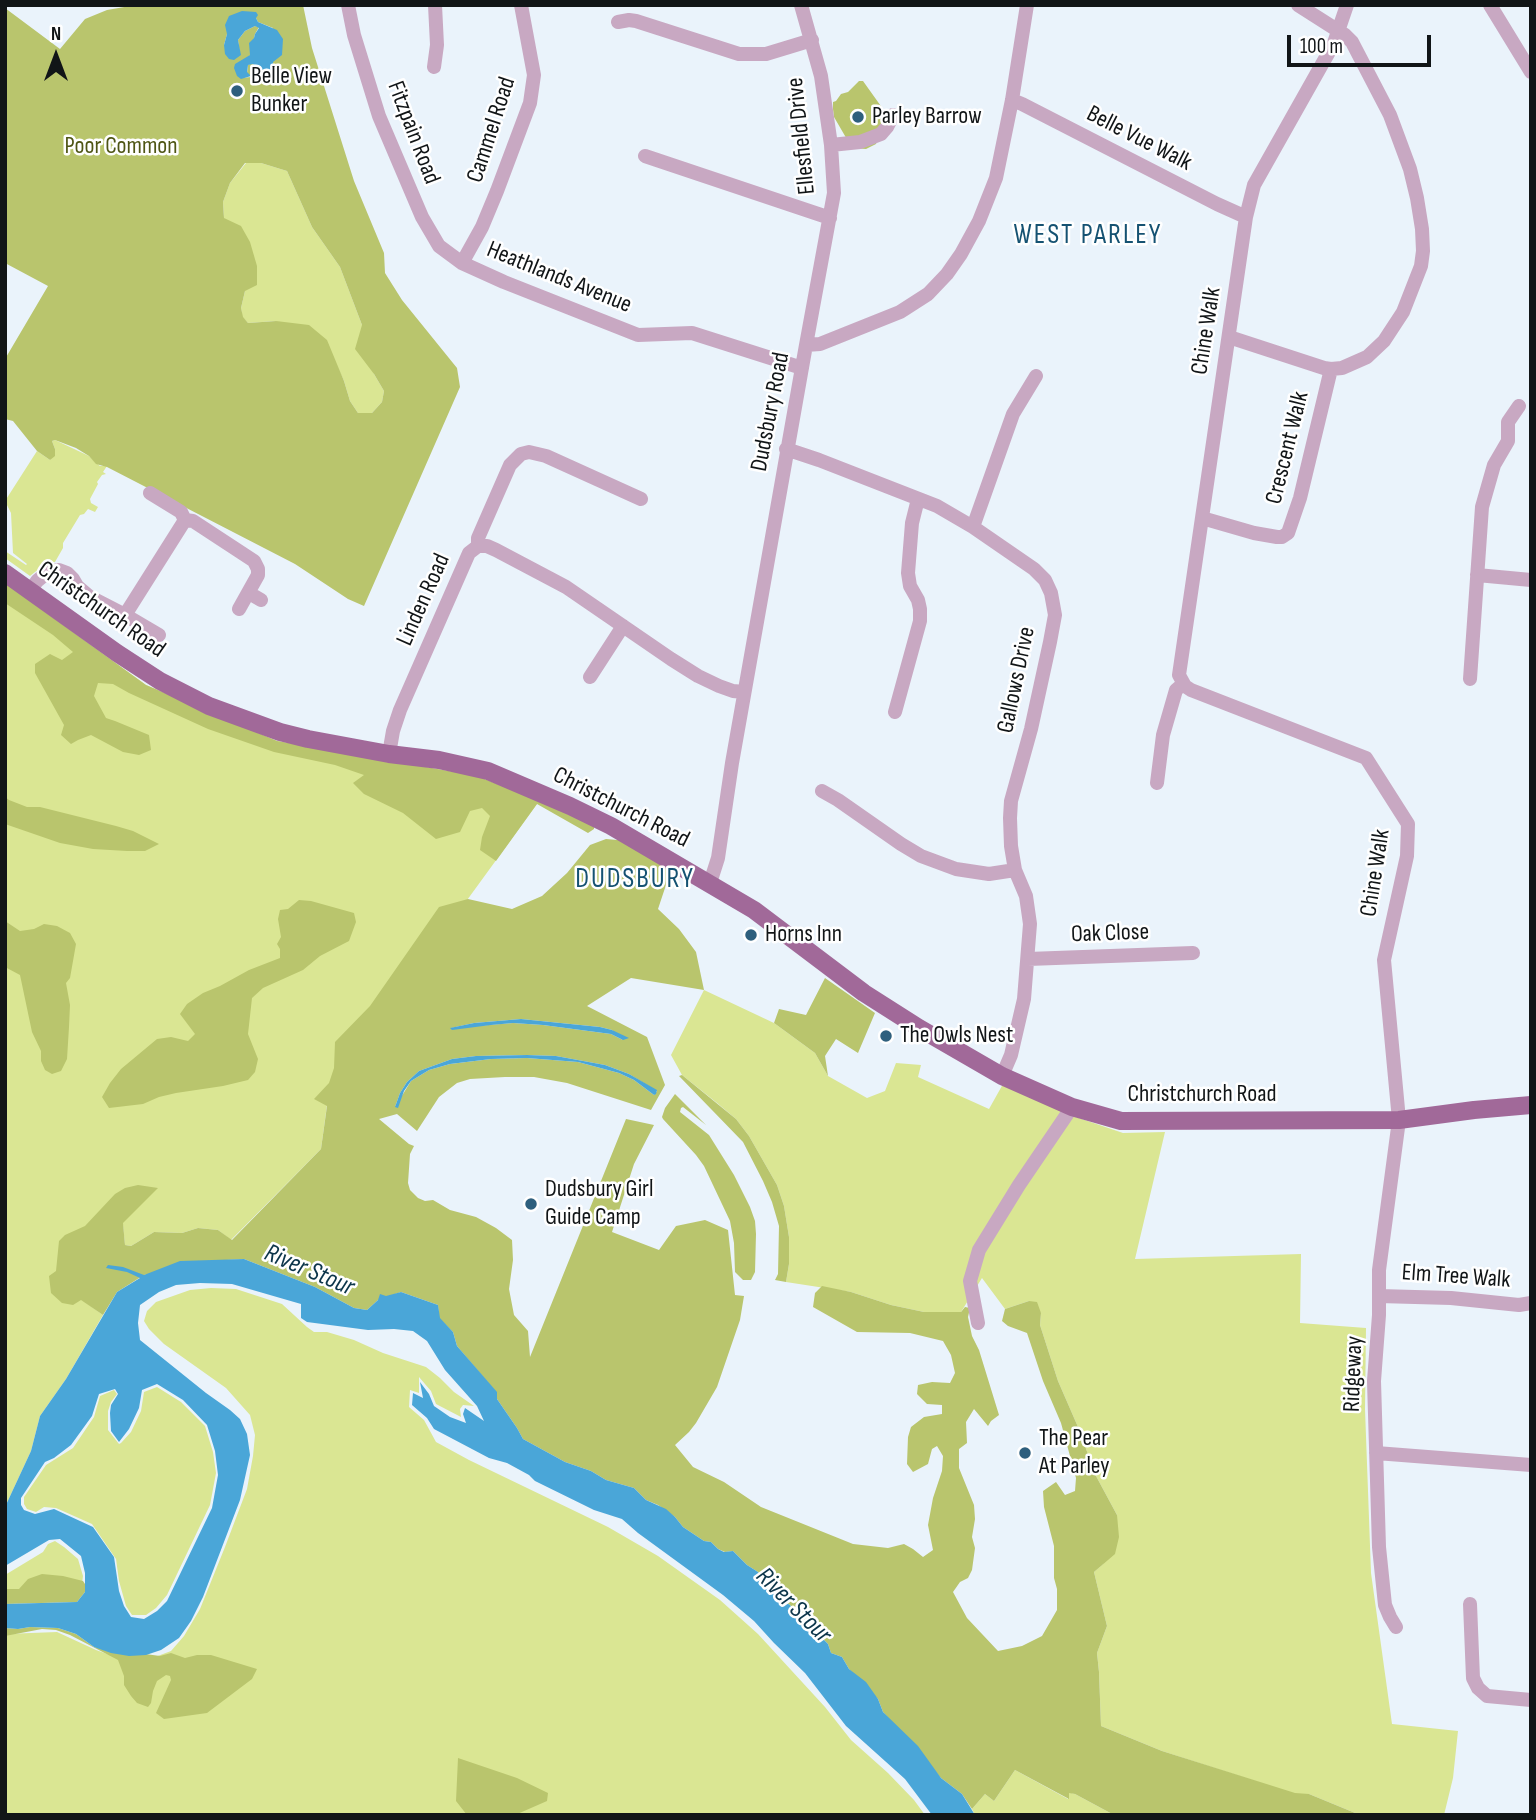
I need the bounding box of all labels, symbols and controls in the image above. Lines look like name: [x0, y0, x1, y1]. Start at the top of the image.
north arrow: [21, 21, 91, 91]
scale bar: [1291, 21, 1434, 65]
text: N: [51, 23, 61, 46]
text: 100 m: [1300, 34, 1343, 59]
place label: Belle View Bunker: [251, 63, 332, 119]
street label: Cammel Road: [461, 74, 523, 186]
street label: Ellesfield Drive: [782, 76, 822, 196]
street label: Fitzpain Road: [380, 78, 446, 188]
marker: Belle View Bunker: [229, 83, 245, 99]
street label: Belle Vue Walk: [1081, 100, 1197, 178]
place label: Parley Barrow: [872, 103, 982, 131]
marker: Parley Barrow: [850, 109, 866, 125]
park label: Poor Common: [64, 133, 178, 161]
district label: WEST PARLEY: [1015, 219, 1161, 253]
street label: Heathlands Avenue: [482, 236, 636, 320]
street label: Chine Walk: [1186, 285, 1228, 377]
street label: Dudsbury Road: [745, 350, 797, 474]
street label: Crescent Walk: [1260, 389, 1316, 507]
street label: Linden Road: [391, 550, 457, 650]
street label: Christchurch Road: [32, 555, 170, 665]
street label: Gallows Drive: [992, 624, 1042, 736]
street label: Christchurch Road: [548, 761, 694, 855]
street label: Chine Walk: [1355, 827, 1397, 919]
district label: DUDSBURY: [576, 863, 694, 897]
street label: Oak Close: [1070, 918, 1150, 950]
place label: Horns Inn: [765, 921, 842, 949]
marker: Horns Inn: [743, 927, 759, 943]
place label: The Owls Nest: [900, 1022, 1013, 1050]
marker: The Owls Nest: [878, 1028, 894, 1044]
street label: Christchurch Road: [1127, 1081, 1277, 1109]
place label: Dudsbury Girl Guide Camp: [545, 1176, 653, 1232]
marker: Dudsbury Girl Guide Camp: [523, 1196, 539, 1212]
water label: River Stour: [259, 1238, 359, 1304]
street label: Elm Tree Walk: [1401, 1259, 1511, 1295]
street label: Ridgeway: [1338, 1335, 1370, 1413]
place label: The Pear At Parley: [1039, 1425, 1110, 1481]
marker: The Pear At Parley: [1017, 1445, 1033, 1461]
water label: River Stour: [749, 1562, 837, 1650]

